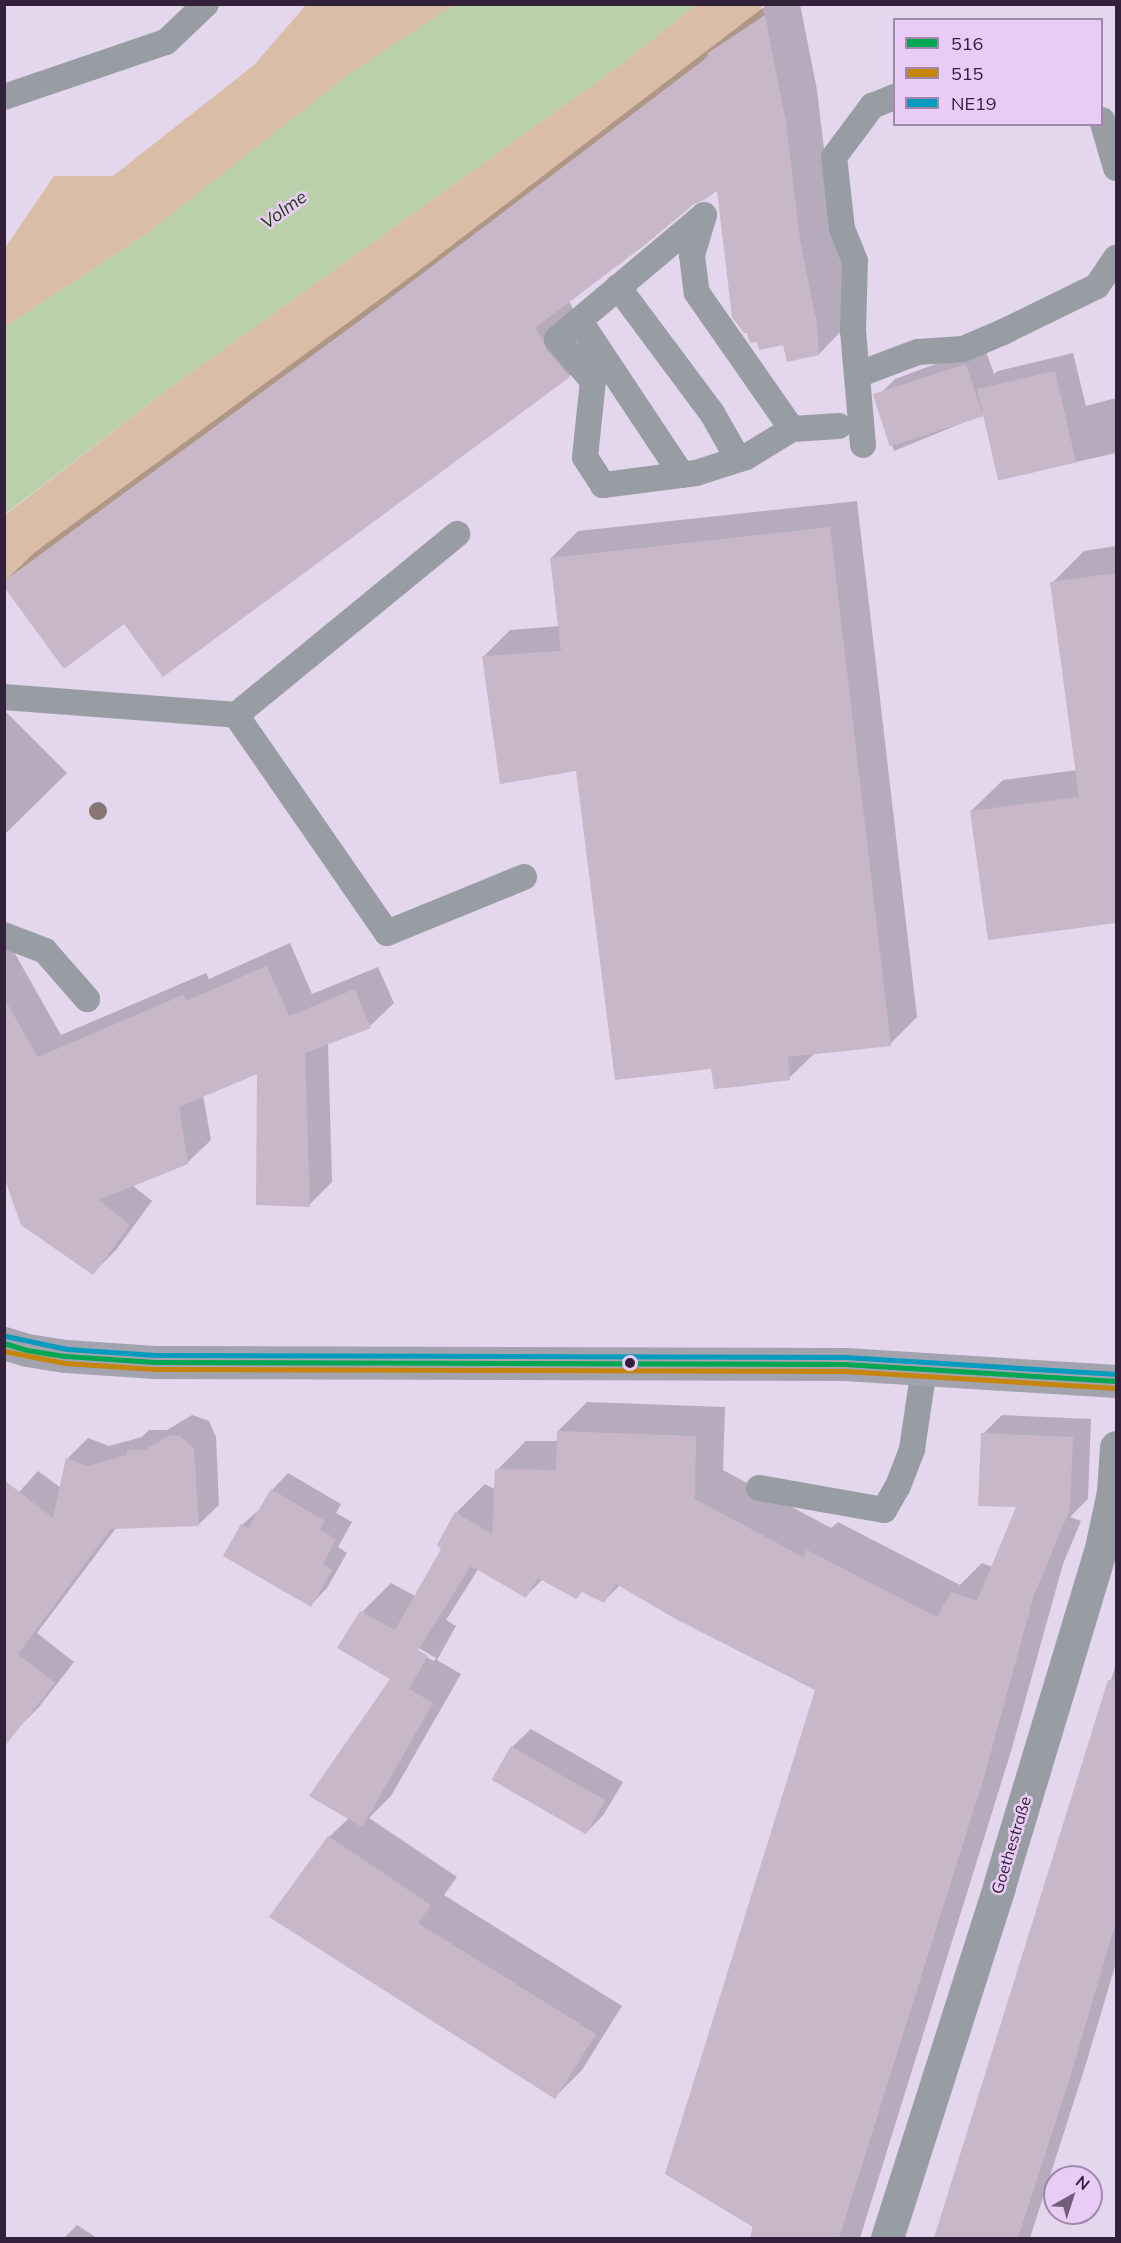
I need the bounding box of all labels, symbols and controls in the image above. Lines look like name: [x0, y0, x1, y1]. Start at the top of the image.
legend: [893, 18, 1103, 126]
text: 516: [951, 32, 983, 55]
text: 515: [951, 62, 983, 85]
text: NE19: [951, 92, 997, 115]
water label: Volme: [257, 186, 311, 234]
unlabelled marker: [624, 1357, 636, 1369]
street label: Goethestraße: [987, 1794, 1035, 1896]
north arrow: [1043, 2165, 1103, 2225]
text: N: [1072, 2171, 1094, 2194]

